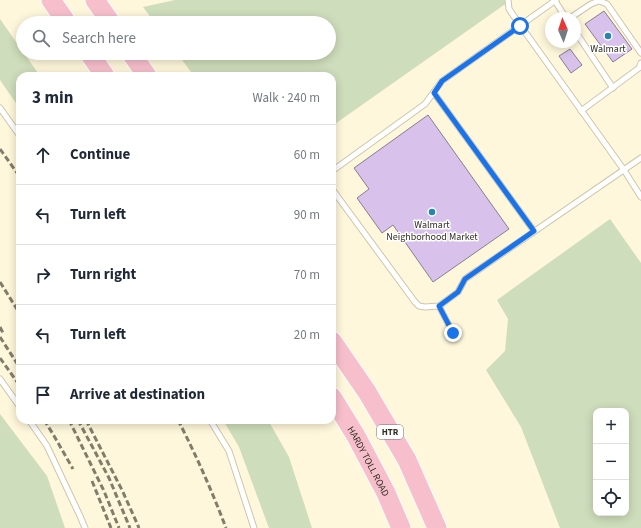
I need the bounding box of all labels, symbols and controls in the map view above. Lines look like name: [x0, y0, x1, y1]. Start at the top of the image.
north arrow: [545, 12, 581, 48]
search box: [16, 16, 336, 60]
route start: [511, 17, 529, 35]
icon: search: [30, 27, 52, 49]
text: Search here: [62, 28, 136, 49]
marker: Walmart: [603, 31, 613, 41]
place label: Walmart: [590, 42, 626, 56]
text: 3 min: [32, 86, 73, 110]
text: Walk · 240 m: [252, 89, 320, 107]
icon: ahead: [32, 144, 54, 166]
text: Continue: [70, 144, 130, 165]
text: 60 m: [294, 146, 320, 164]
icon: left: [32, 204, 54, 226]
text: Turn left: [70, 204, 126, 225]
text: 90 m: [294, 206, 320, 224]
marker: Walmart Neighborhood Market: [427, 207, 437, 217]
place label: Walmart Neighborhood Market: [386, 218, 478, 244]
icon: right: [32, 264, 54, 286]
text: Turn right: [70, 264, 136, 285]
text: 70 m: [294, 266, 320, 284]
icon: left: [32, 324, 54, 346]
text: Turn left: [70, 324, 126, 345]
route end: [444, 324, 462, 342]
text: 20 m: [294, 326, 320, 344]
icon: arrive: [32, 384, 54, 406]
text: Arrive at destination: [70, 384, 205, 405]
map controls: [593, 408, 629, 516]
button: +: [593, 408, 629, 444]
street label: HARDY TOLL ROAD: [344, 424, 393, 499]
road number: HTR: [377, 425, 403, 439]
button: −: [593, 444, 629, 480]
button: locate: [593, 480, 629, 516]

